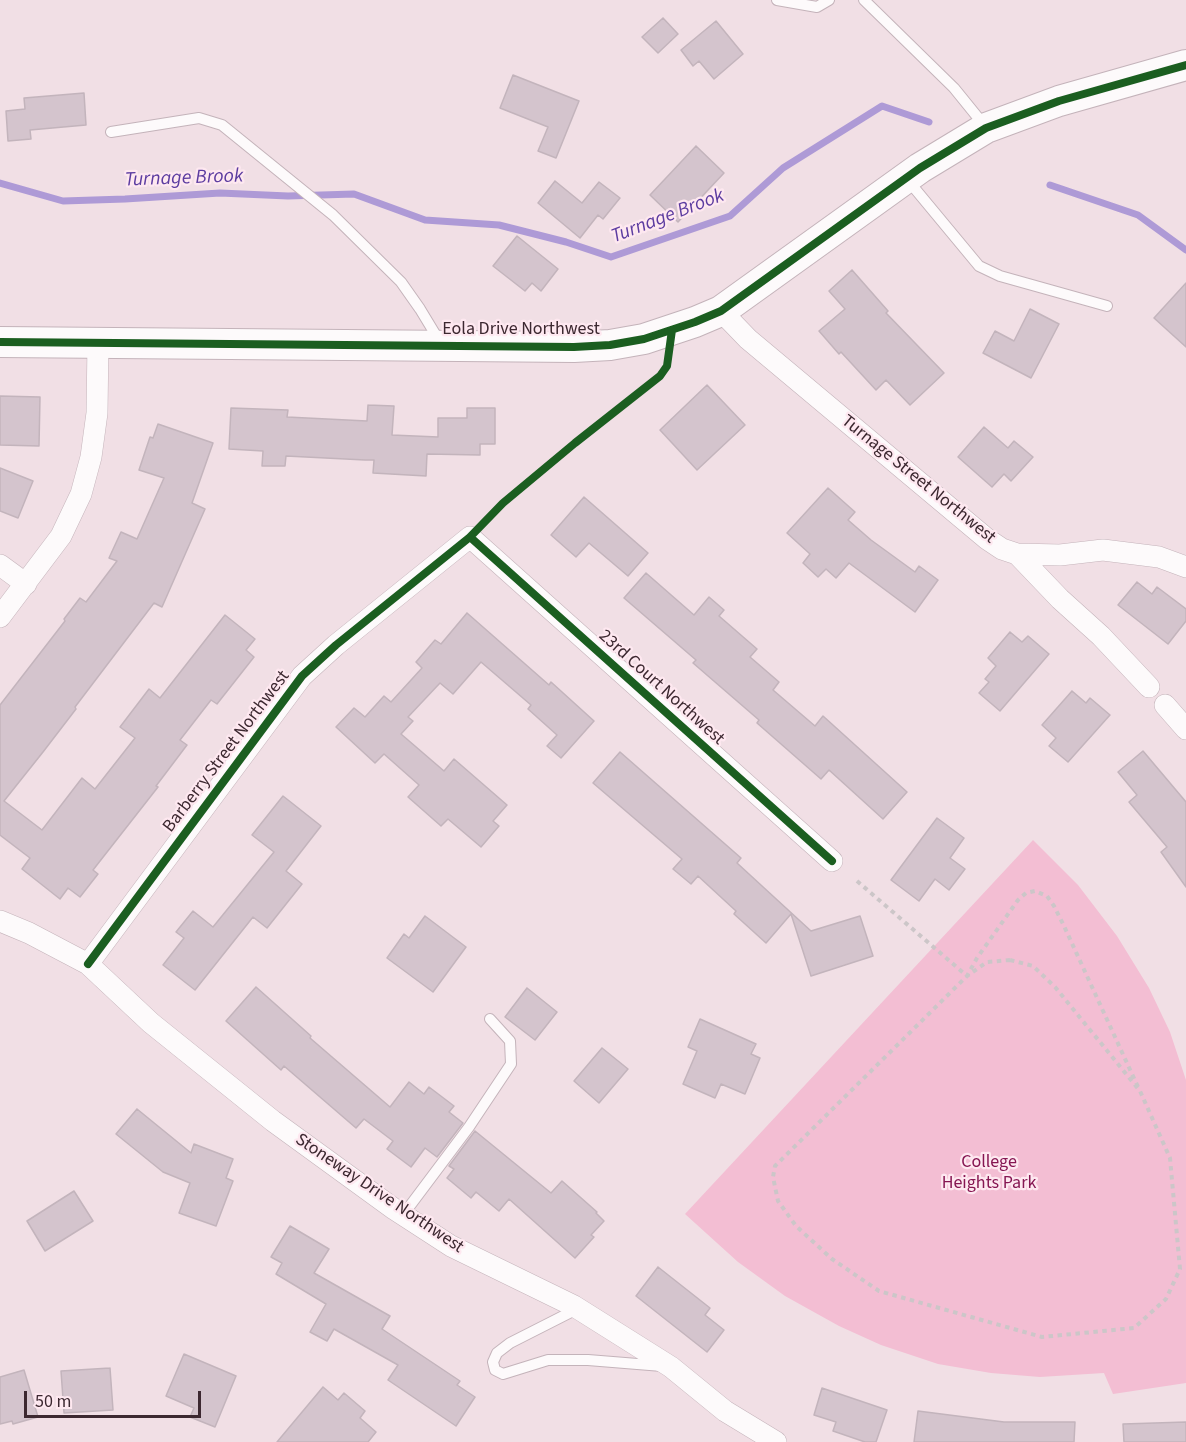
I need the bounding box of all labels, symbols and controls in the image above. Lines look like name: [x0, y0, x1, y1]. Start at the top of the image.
water label: Turnage Brook: [124, 165, 244, 193]
water label: Turnage Brook: [608, 184, 728, 250]
street label: Eola Drive Northwest: [442, 319, 600, 341]
street label: Turnage Street Northwest: [836, 411, 1000, 549]
street label: 23rd Court Northwest: [594, 626, 728, 750]
street label: Barberry Street Northwest: [159, 667, 295, 837]
street label: Stoneway Drive Northwest: [291, 1129, 467, 1259]
park label: College Heights Park: [942, 1152, 1036, 1194]
scale bar: [27, 1379, 204, 1417]
text: 50 m: [35, 1389, 71, 1414]

